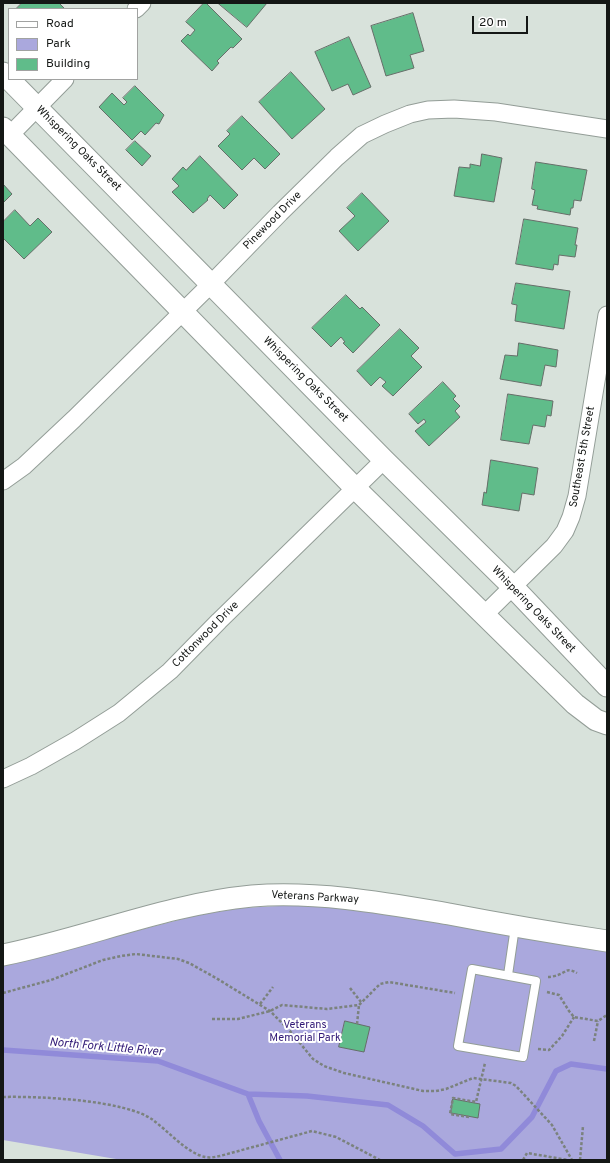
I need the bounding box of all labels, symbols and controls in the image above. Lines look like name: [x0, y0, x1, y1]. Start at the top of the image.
legend: [8, 8, 138, 80]
scale bar: [474, 8, 530, 34]
text: 20 m: [479, 15, 507, 31]
text: Road: [46, 16, 74, 32]
text: Park: [46, 36, 71, 52]
text: Building: [46, 56, 90, 72]
street label: Whispering Oaks Street: [33, 104, 123, 194]
street label: Pinewood Drive: [241, 189, 305, 253]
street label: Whispering Oaks Street: [260, 335, 350, 425]
street label: Southeast 5th Street: [568, 405, 598, 509]
street label: Whispering Oaks Street: [488, 564, 578, 656]
street label: Cottonwood Drive: [170, 599, 242, 671]
street label: Veterans Parkway: [271, 889, 359, 907]
park label: Veterans Memorial Park: [269, 1019, 341, 1045]
water label: North Fork Little River: [49, 1036, 163, 1060]

